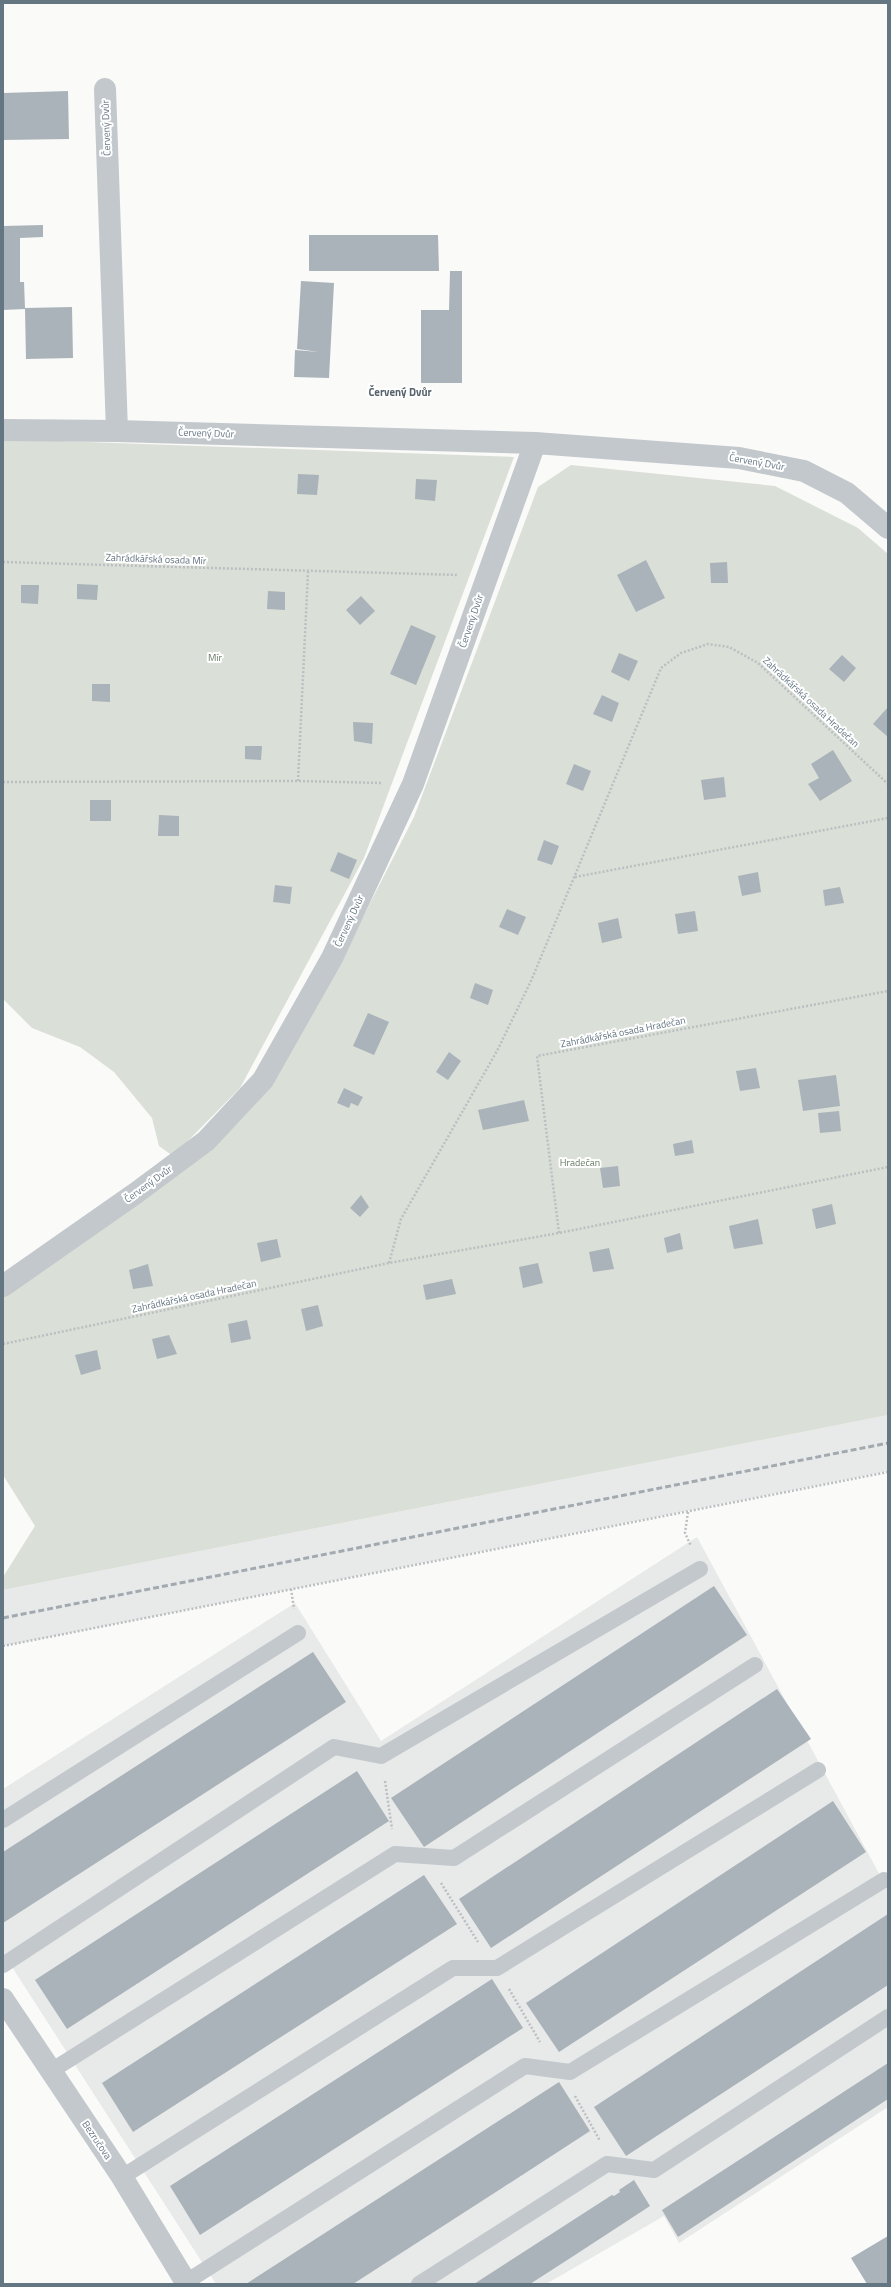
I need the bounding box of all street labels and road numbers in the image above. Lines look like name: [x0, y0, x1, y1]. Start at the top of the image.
street label: Červený Dvůr: [98, 99, 114, 156]
street label: Červený Dvůr: [178, 425, 235, 441]
street label: Červený Dvůr: [728, 450, 786, 474]
street label: Zahrádkářská osada Mír: [105, 550, 207, 568]
street label: Červený Dvůr: [455, 592, 487, 650]
street label: Zahrádkářská osada Hradečan: [759, 653, 863, 751]
street label: Červený Dvůr: [330, 892, 368, 950]
street label: Zahrádkářská osada Hradečan: [559, 1013, 687, 1051]
street label: Červený Dvůr: [121, 1161, 175, 1207]
street label: Zahrádkářská osada Hradečan: [130, 1275, 258, 1317]
street label: Bezručova: [79, 2118, 115, 2162]

